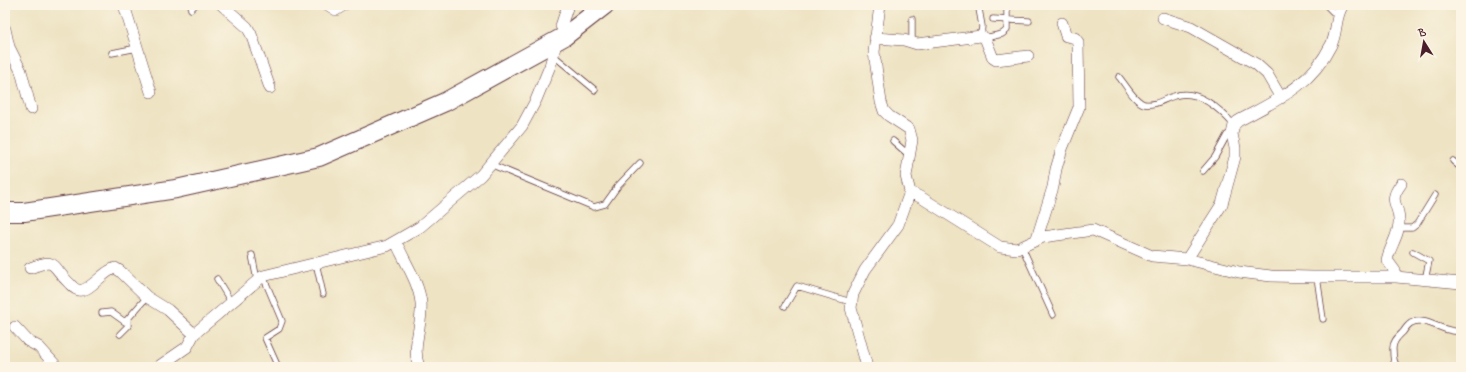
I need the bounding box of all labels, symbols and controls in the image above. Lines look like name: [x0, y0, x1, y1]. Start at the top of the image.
north arrow: [1404, 22, 1444, 62]
text: B: [1416, 24, 1428, 42]

